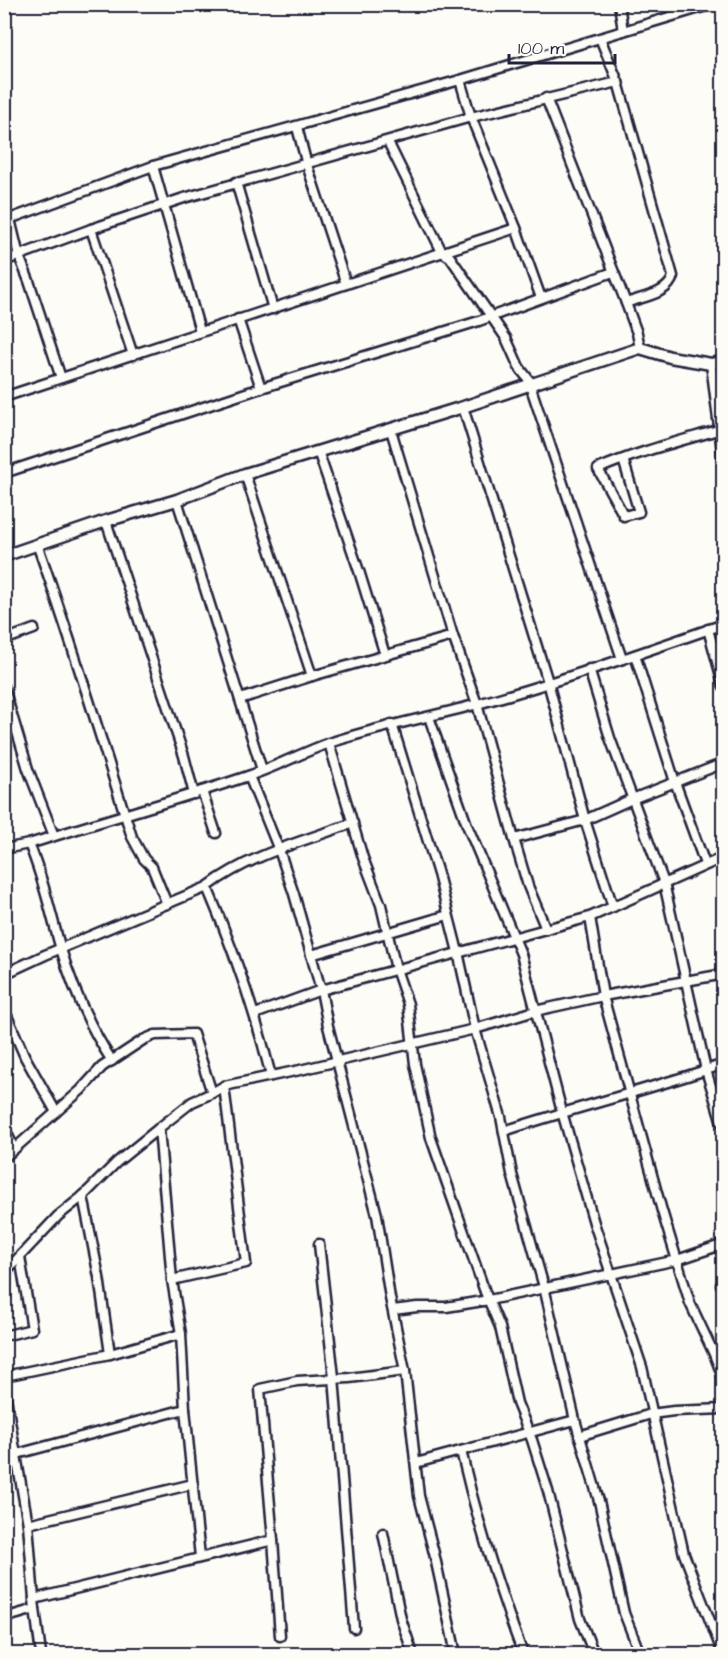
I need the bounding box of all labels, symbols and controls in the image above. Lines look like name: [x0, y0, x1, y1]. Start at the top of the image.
scale bar: [509, 27, 616, 65]
text: 100 m: [518, 36, 564, 61]

